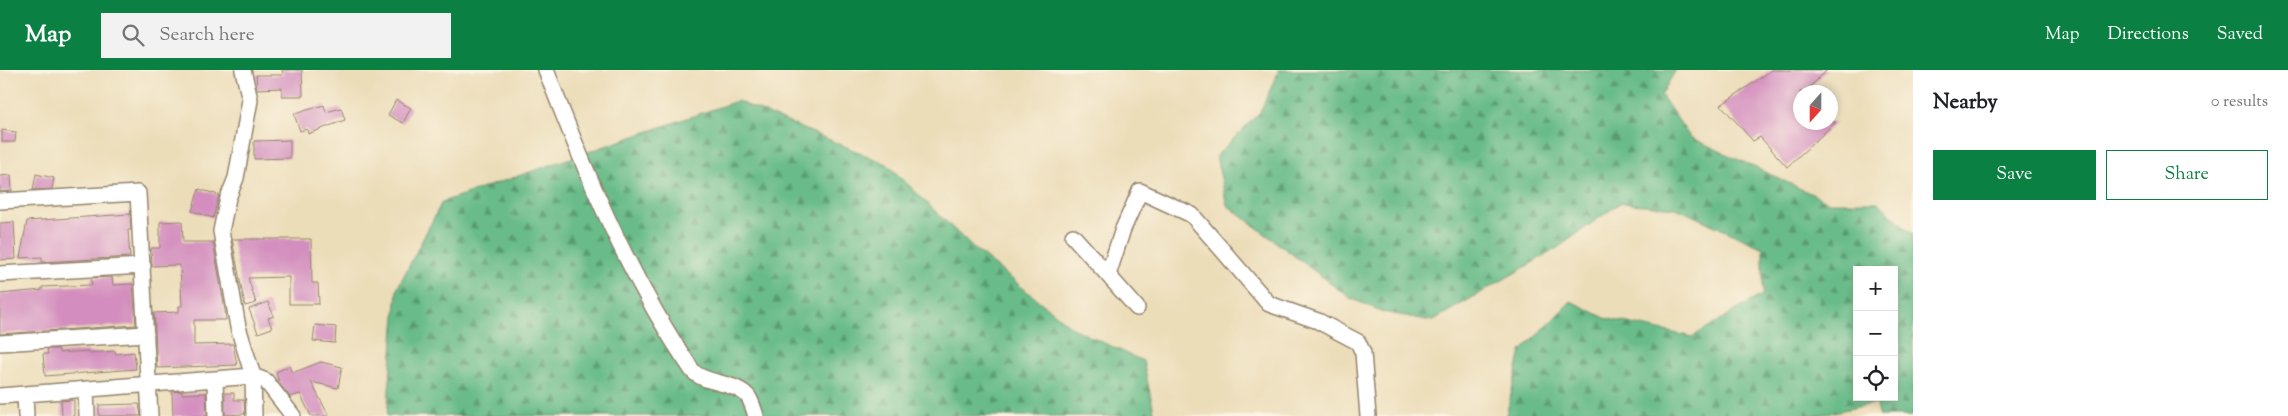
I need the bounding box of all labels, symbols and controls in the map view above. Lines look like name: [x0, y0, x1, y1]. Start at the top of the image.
search box: [101, 13, 451, 58]
text: Map: [25, 18, 71, 52]
icon: search: [119, 21, 147, 49]
text: Search here: [159, 22, 255, 49]
text: Map: [2045, 22, 2080, 48]
text: Directions: [2108, 22, 2189, 48]
text: Saved: [2217, 22, 2263, 48]
north arrow: [1793, 85, 1838, 130]
text: Nearby: [1933, 88, 1998, 118]
text: 0 results: [2211, 91, 2268, 114]
button: Save: [1933, 150, 2096, 200]
button: Share: [2106, 150, 2268, 200]
map controls: [1853, 266, 1898, 401]
button: +: [1853, 266, 1898, 311]
button: −: [1853, 311, 1898, 356]
button: locate: [1853, 356, 1898, 401]

